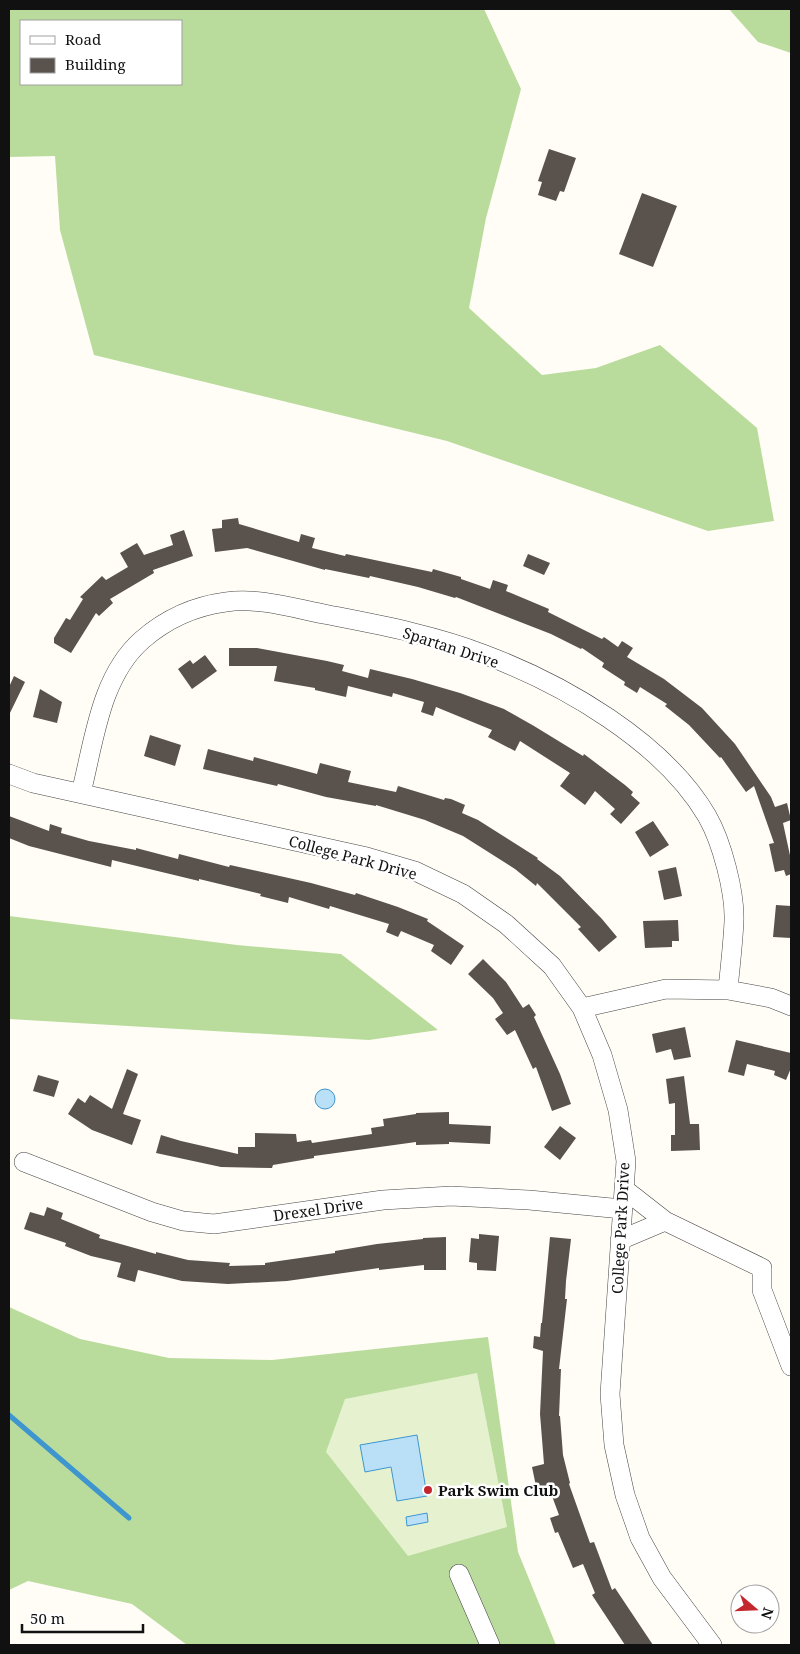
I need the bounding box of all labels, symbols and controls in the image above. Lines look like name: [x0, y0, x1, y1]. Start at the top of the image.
legend: [20, 20, 182, 85]
text: Road: [65, 29, 101, 49]
text: Building: [65, 54, 126, 74]
street label: Spartan Drive: [401, 622, 501, 672]
street label: College Park Drive: [287, 830, 419, 884]
street label: College Park Drive: [607, 1162, 633, 1294]
street label: Drexel Drive: [272, 1193, 364, 1225]
place label: Park Swim Club: [438, 1480, 559, 1500]
marker: Park Swim Club: [422, 1484, 434, 1496]
north arrow: [730, 1584, 780, 1634]
scale bar: [22, 1602, 144, 1634]
text: N: [757, 1605, 779, 1622]
text: 50 m: [30, 1608, 65, 1628]

